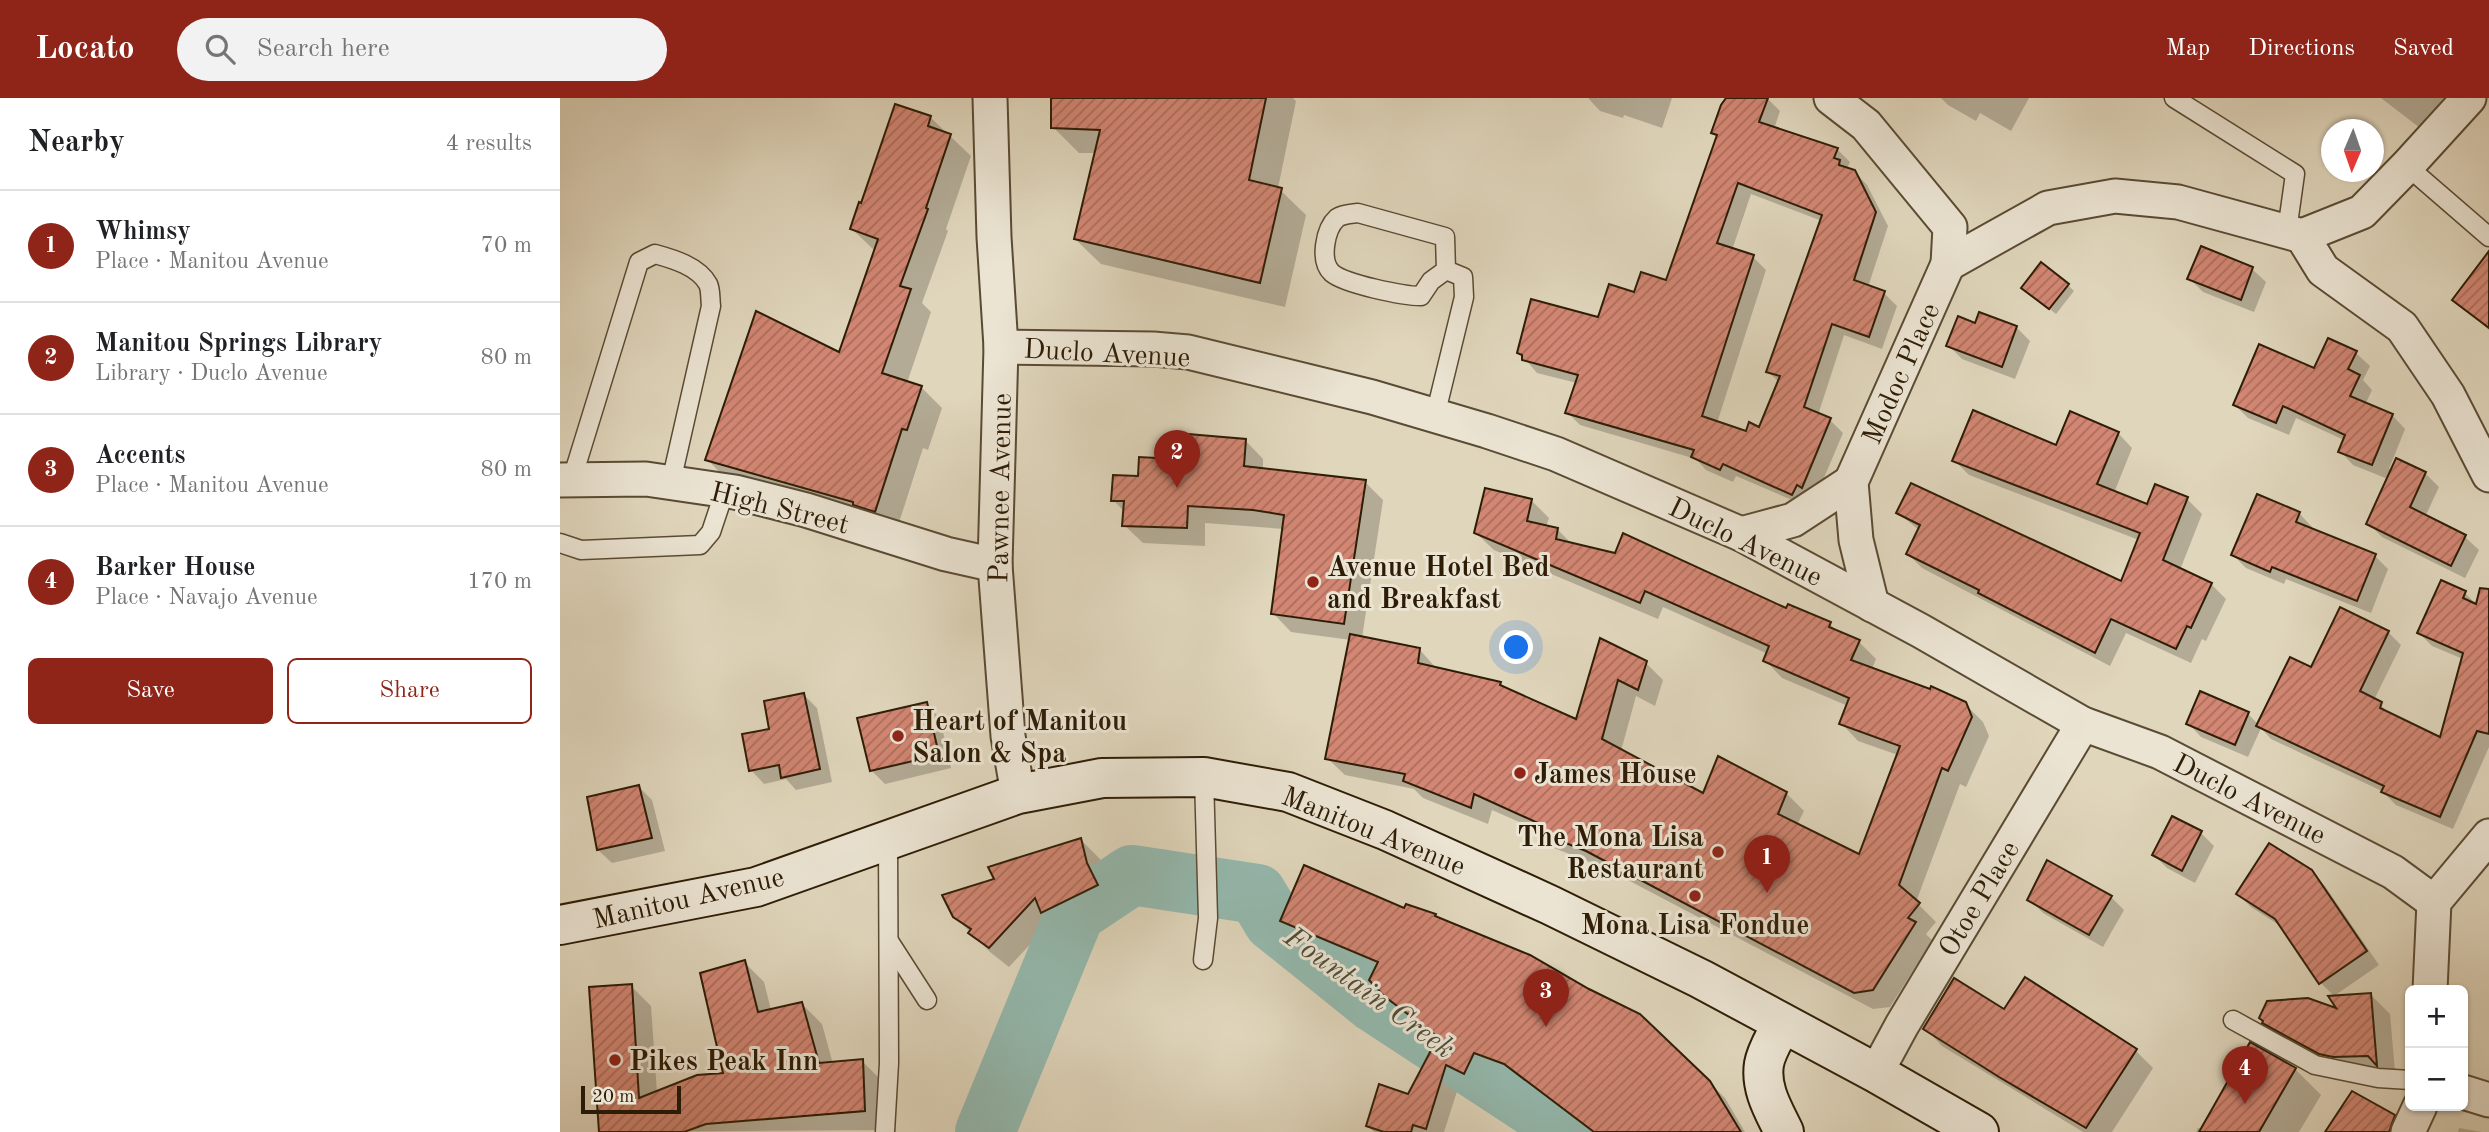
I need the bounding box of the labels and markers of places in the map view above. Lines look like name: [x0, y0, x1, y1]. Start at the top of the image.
pin: 2: [1154, 430, 1200, 488]
place label: Avenue Hotel Bed and Breakfast: [1327, 555, 1550, 615]
marker: Avenue Hotel Bed and Breakfast: [1305, 574, 1321, 590]
place label: Heart of Manitou Salon & Spa: [912, 709, 1127, 769]
marker: Heart of Manitou Salon & Spa: [890, 728, 906, 744]
place label: James House: [1534, 762, 1697, 790]
marker: James House: [1512, 765, 1528, 781]
place label: The Mona Lisa Restaurant: [1517, 825, 1704, 885]
pin: 1: [1744, 835, 1790, 893]
marker: The Mona Lisa Restaurant: [1710, 844, 1726, 860]
marker: Mona Lisa Fondue: [1687, 888, 1703, 904]
place label: Mona Lisa Fondue: [1581, 913, 1809, 941]
pin: 3: [1523, 969, 1569, 1027]
pin: 4: [2222, 1046, 2268, 1104]
place label: Pikes Peak Inn: [629, 1049, 818, 1077]
marker: Pikes Peak Inn: [607, 1052, 623, 1068]

